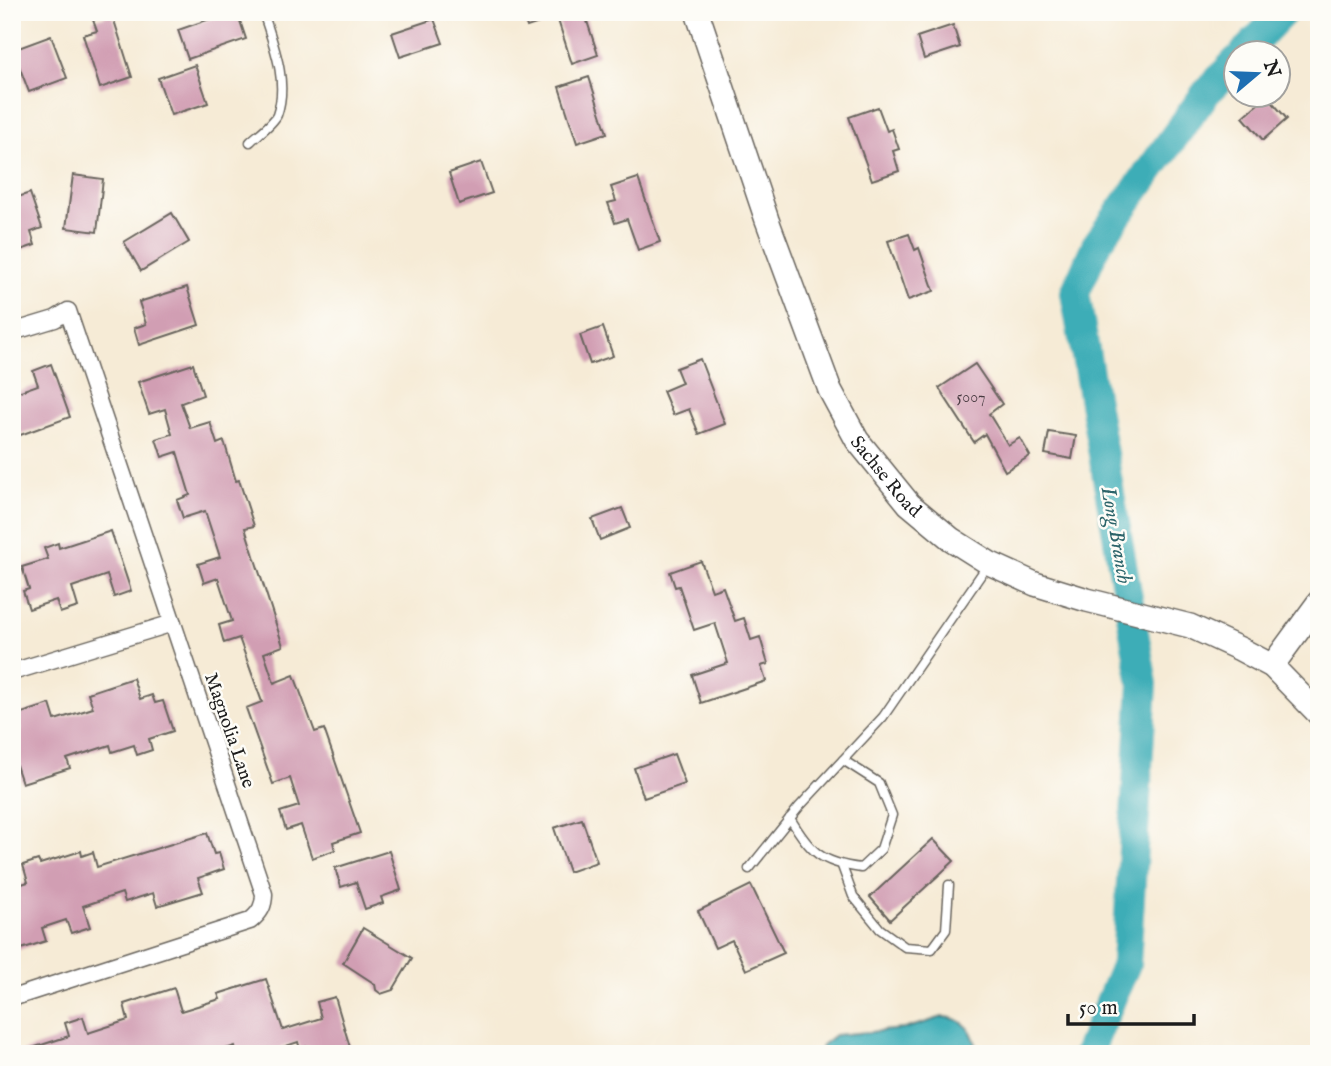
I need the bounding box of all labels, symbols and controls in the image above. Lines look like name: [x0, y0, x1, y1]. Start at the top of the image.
north arrow: [1222, 38, 1292, 108]
text: N: [1257, 56, 1285, 81]
house number: 5007: [957, 388, 985, 408]
street label: Sachse Road: [844, 431, 926, 524]
water label: Long Branch: [1094, 484, 1137, 586]
street label: Magnolia Lane: [198, 670, 260, 791]
scale bar: [1068, 982, 1194, 1026]
text: 50 m: [1079, 995, 1118, 1022]

